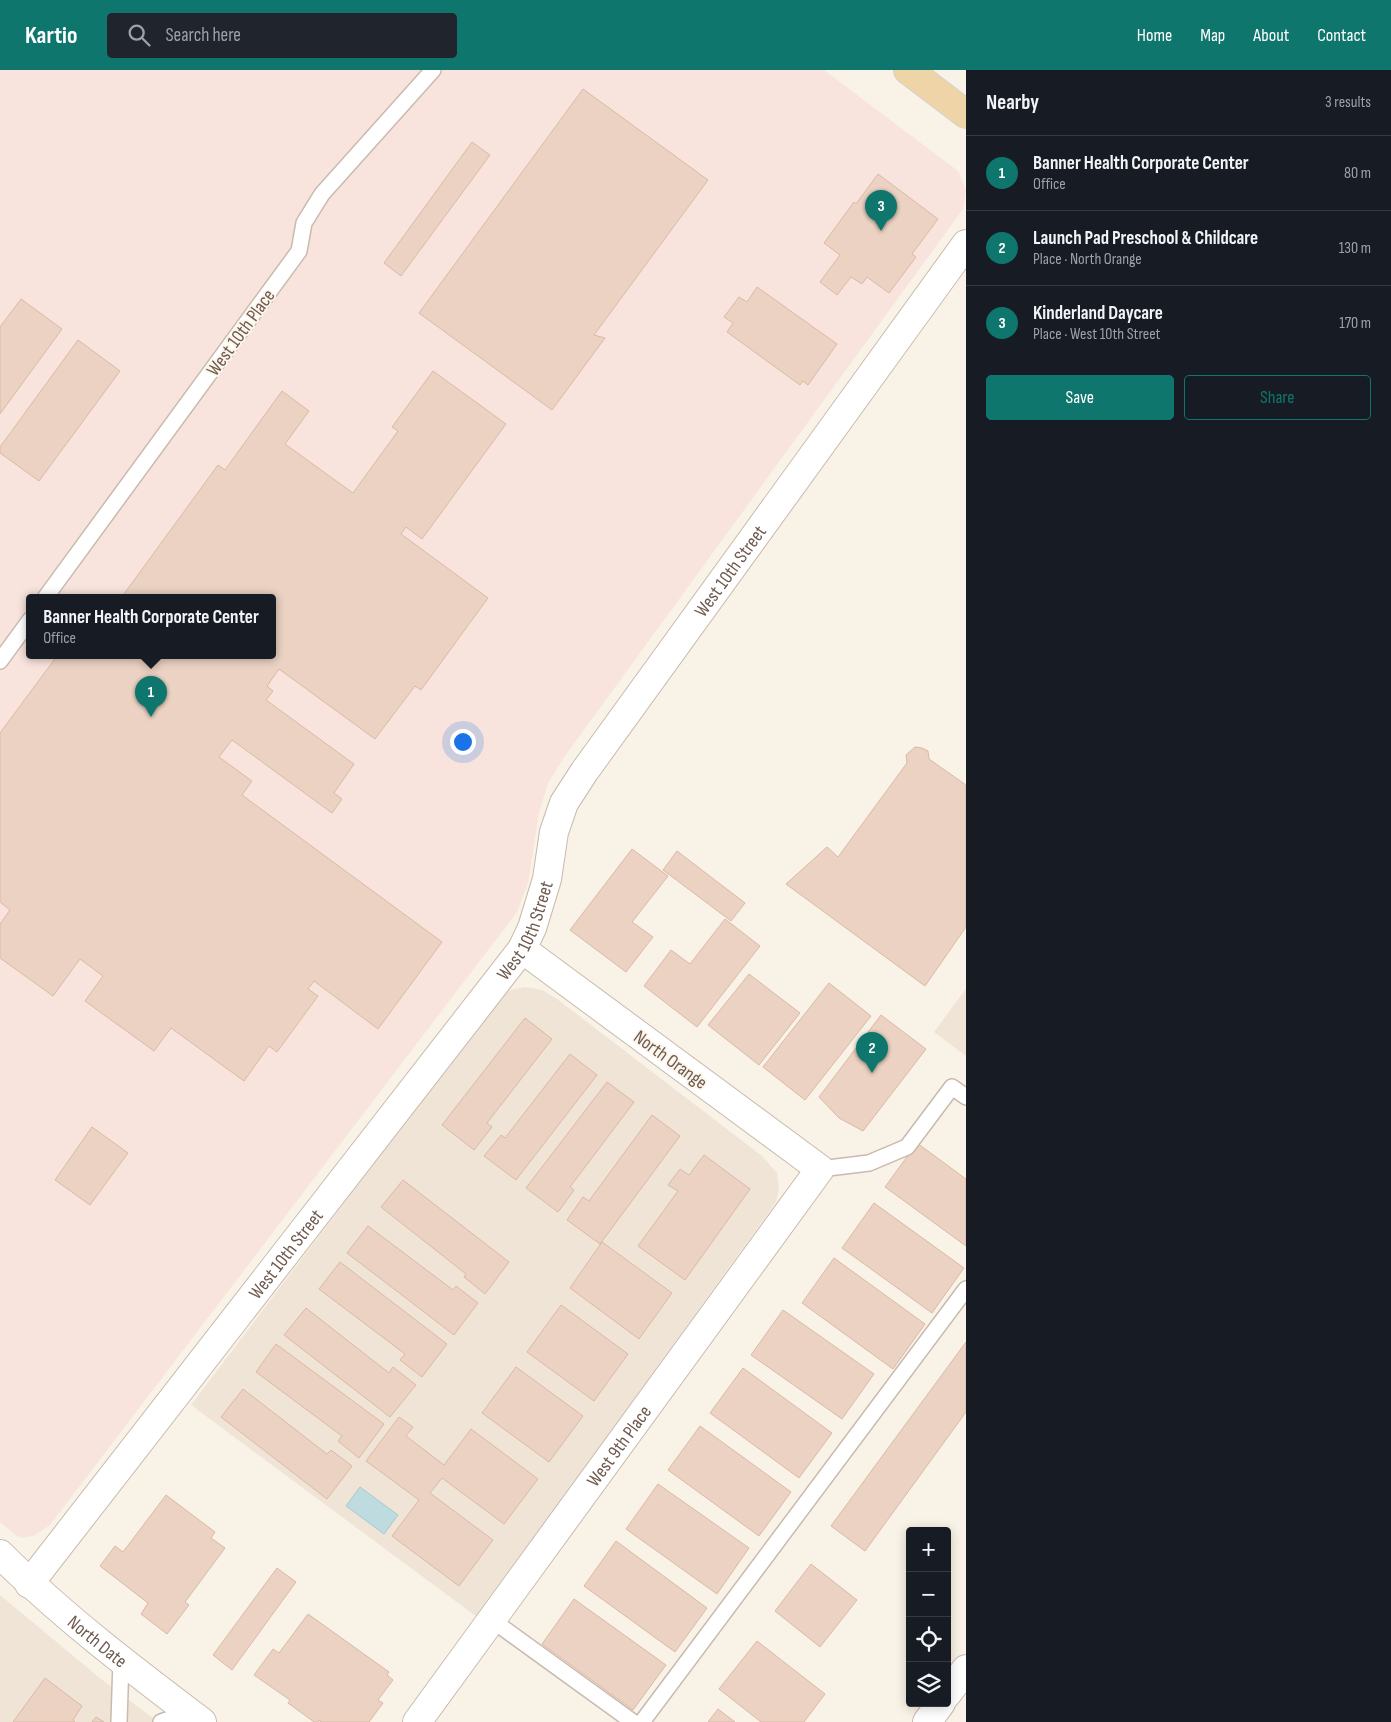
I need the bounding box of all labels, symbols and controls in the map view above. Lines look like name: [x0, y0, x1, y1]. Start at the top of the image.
search box: [107, 13, 457, 58]
text: Kartio: [25, 21, 77, 50]
icon: search: [125, 21, 153, 49]
text: Search here: [165, 24, 241, 47]
text: Home: [1137, 25, 1172, 46]
text: Map: [1200, 25, 1225, 46]
text: About: [1253, 25, 1289, 46]
text: Contact: [1317, 25, 1366, 46]
text: Nearby: [986, 90, 1039, 115]
text: 3 results: [1325, 93, 1371, 112]
text: Banner Health Corporate Center: [1033, 152, 1249, 175]
text: 1: [999, 164, 1005, 183]
text: 80 m: [1344, 164, 1371, 183]
text: Office: [1033, 175, 1066, 194]
pin: 3: [865, 190, 897, 231]
text: Launch Pad Preschool & Childcare: [1033, 227, 1258, 250]
text: 2: [998, 239, 1006, 258]
text: 130 m: [1339, 239, 1371, 258]
text: Place · North Orange: [1033, 250, 1142, 269]
street label: West 10th Place: [202, 285, 280, 381]
text: Kinderland Daycare: [1033, 302, 1163, 325]
text: 3: [998, 314, 1006, 333]
text: 170 m: [1339, 314, 1371, 333]
text: Place · West 10th Street: [1033, 325, 1160, 344]
button: Save: [986, 375, 1174, 420]
button: Share: [1184, 375, 1371, 420]
street label: West 10th Street: [690, 521, 772, 622]
popup: [26, 594, 276, 659]
text: Banner Health Corporate Center: [43, 606, 259, 629]
text: Office: [43, 629, 76, 648]
pin: 1: [135, 676, 167, 717]
your location: [450, 729, 476, 755]
street label: West 10th Street: [492, 878, 559, 985]
street label: North Orange: [629, 1026, 711, 1095]
pin: 2: [856, 1032, 888, 1073]
street label: West 10th Street: [244, 1205, 329, 1304]
street label: West 9th Place: [582, 1401, 657, 1492]
map controls: [906, 1527, 951, 1707]
button: +: [906, 1527, 951, 1572]
button: −: [906, 1572, 951, 1617]
street label: North Date: [62, 1611, 131, 1673]
button: locate: [906, 1617, 951, 1662]
button: layers: [906, 1662, 951, 1707]

